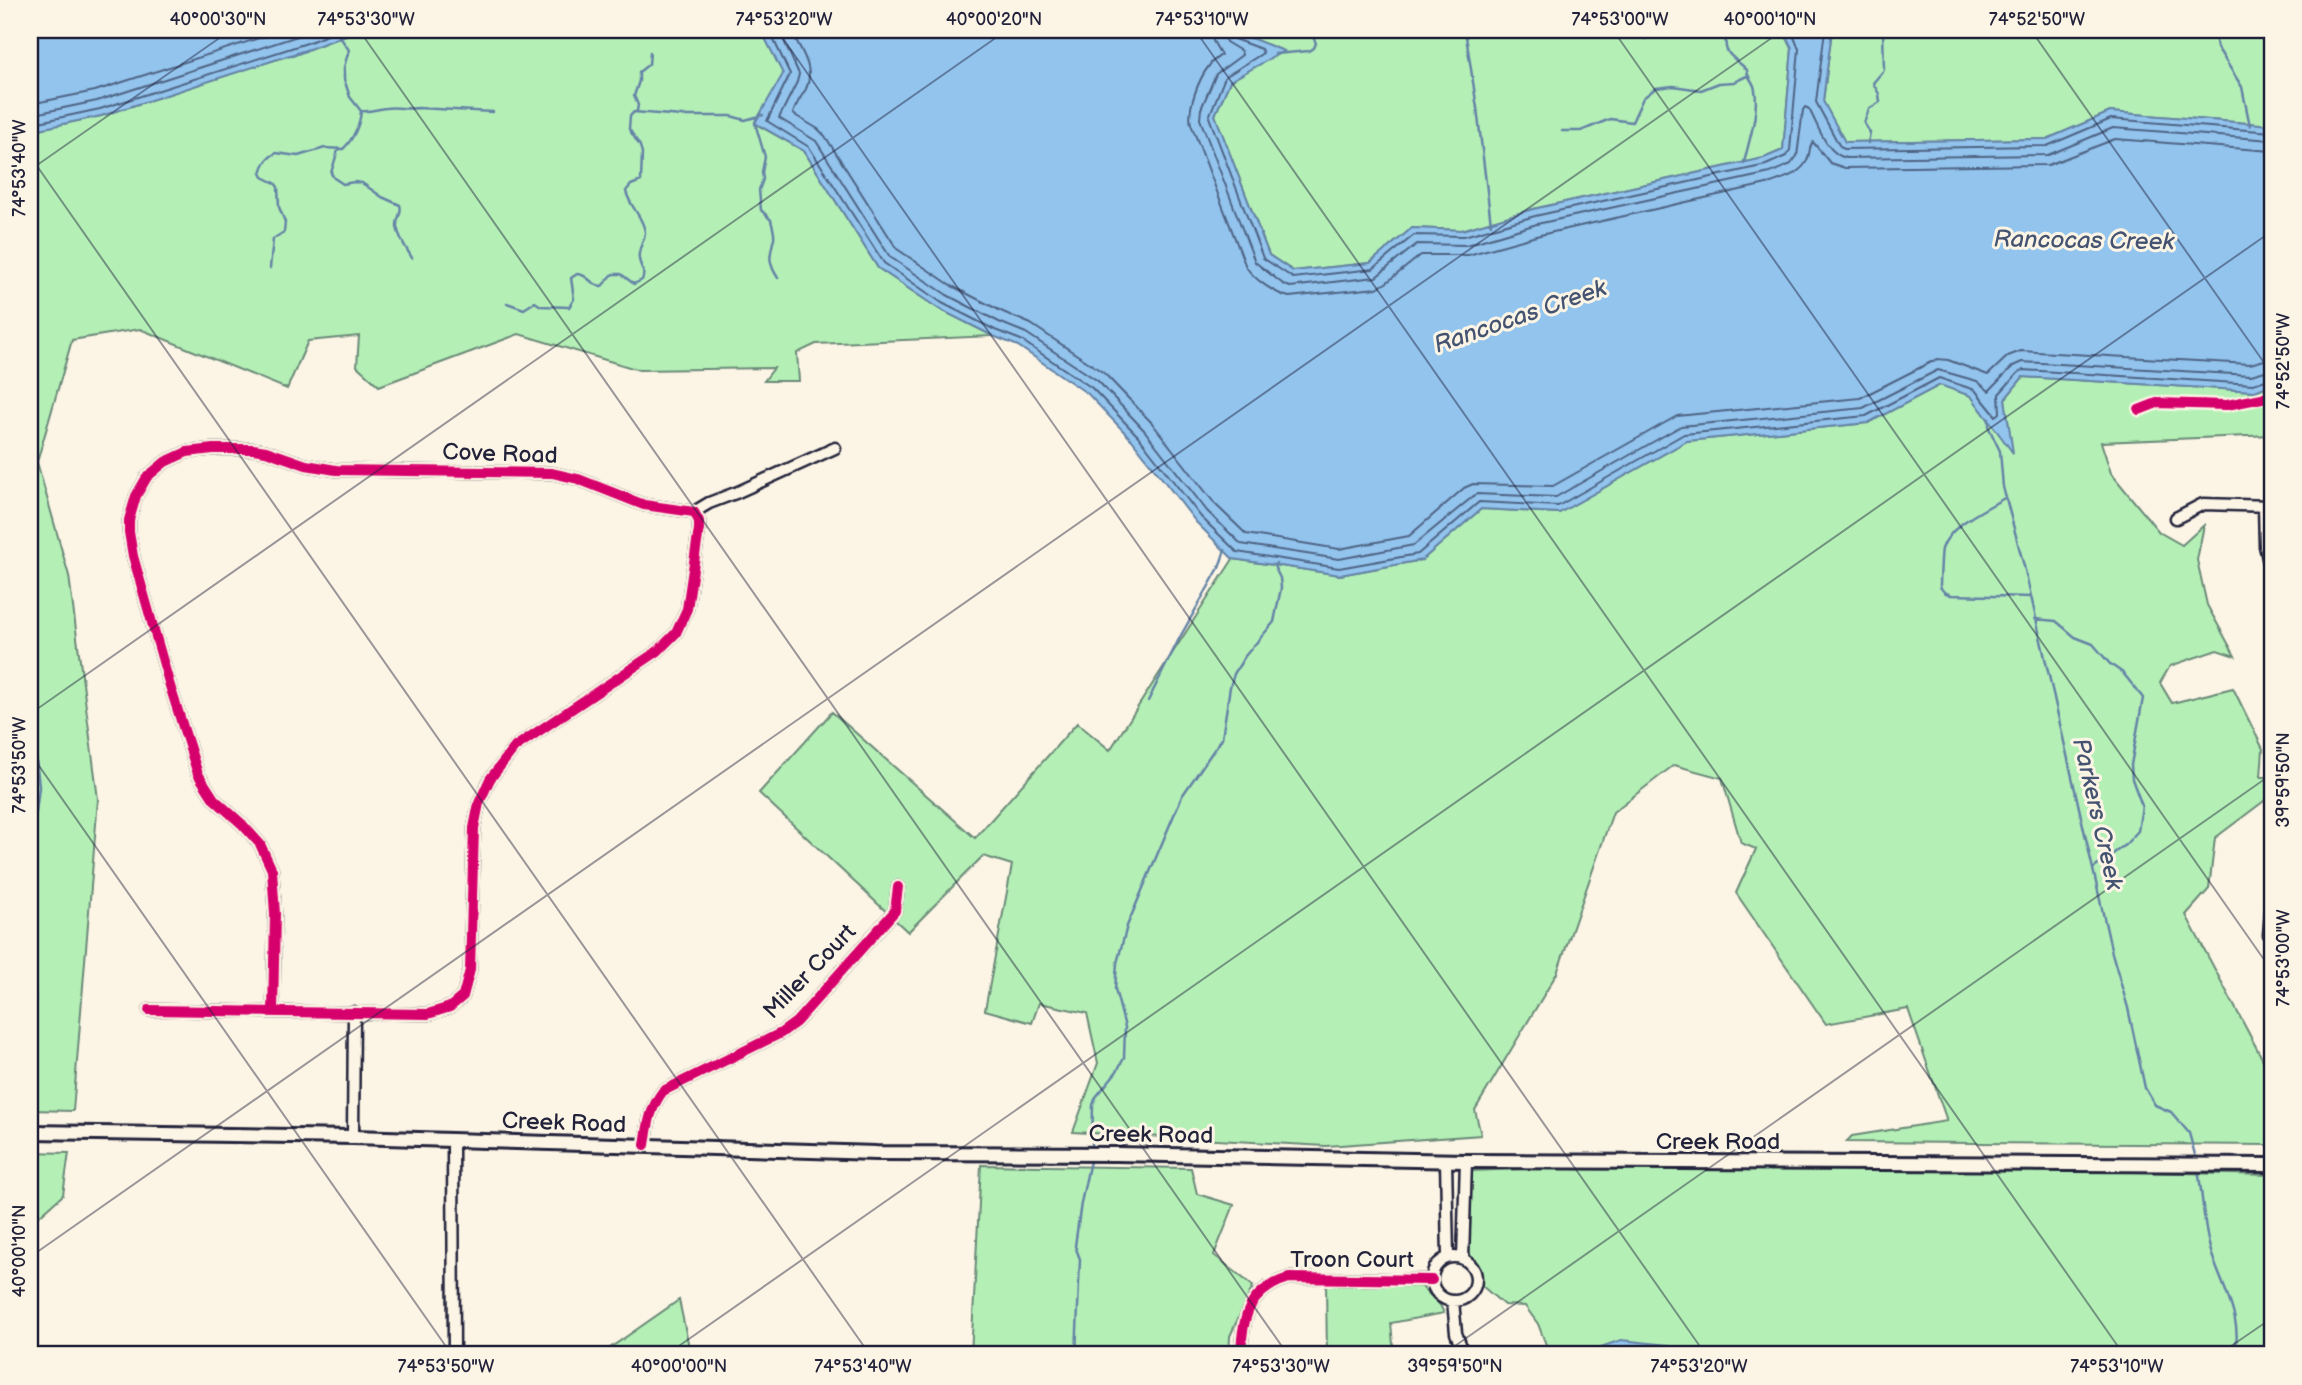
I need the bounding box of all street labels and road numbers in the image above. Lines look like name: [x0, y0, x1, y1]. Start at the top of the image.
street label: Cove Road: [442, 438, 558, 470]
street label: Miller Court: [758, 918, 862, 1025]
street label: Creek Road: [501, 1107, 627, 1139]
street label: Creek Road: [1088, 1120, 1214, 1150]
street label: Creek Road: [1656, 1128, 1780, 1156]
street label: Troon Court: [1290, 1246, 1414, 1274]

